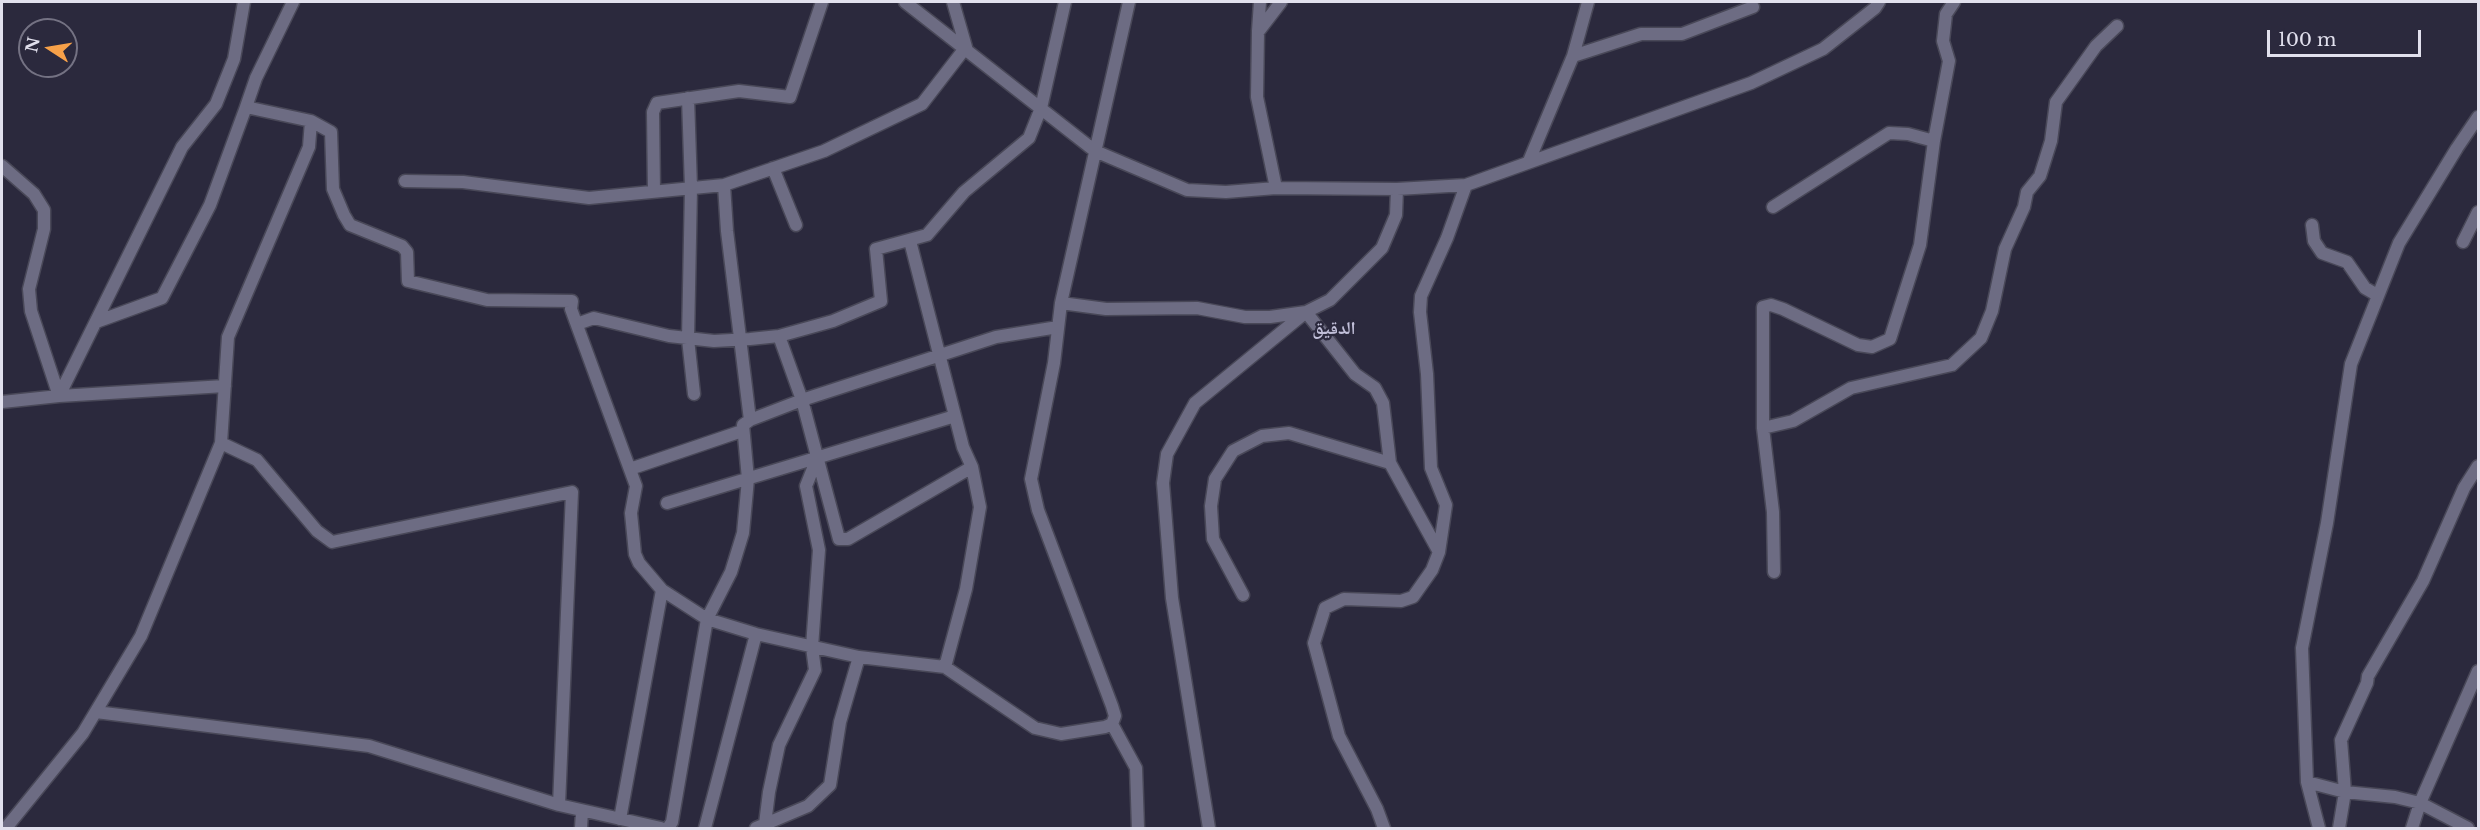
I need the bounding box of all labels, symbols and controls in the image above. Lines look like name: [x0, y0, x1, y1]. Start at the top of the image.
north arrow: [18, 18, 78, 78]
scale bar: [2270, 18, 2424, 56]
text: 100 m: [2278, 29, 2336, 51]
text: N: [21, 35, 44, 54]
district label: الدقيق: [1312, 318, 1356, 340]

